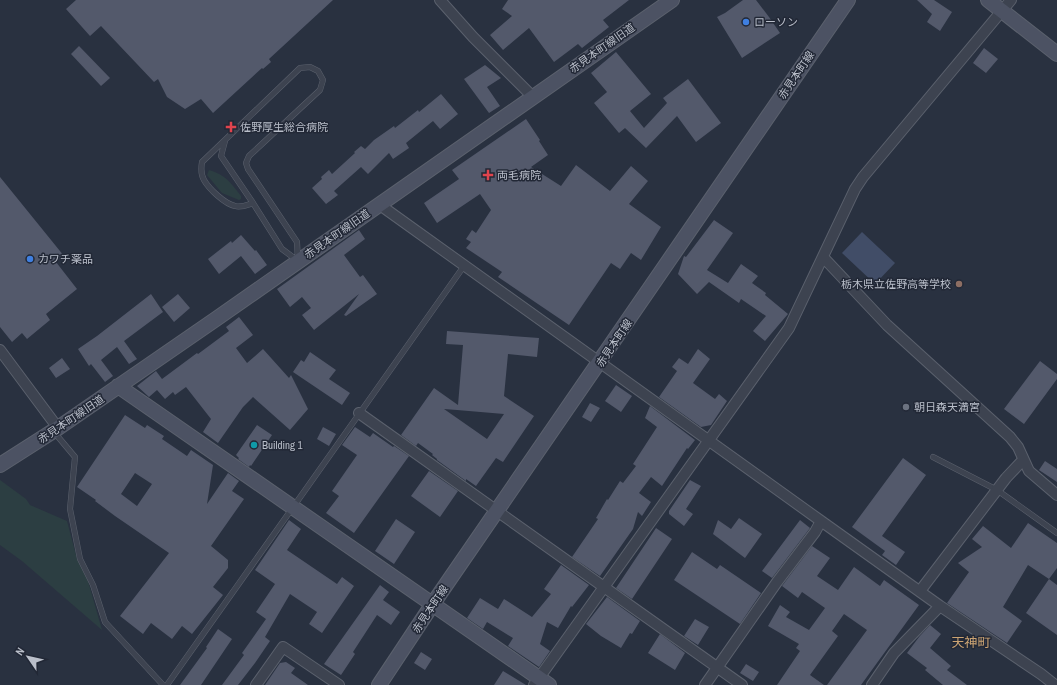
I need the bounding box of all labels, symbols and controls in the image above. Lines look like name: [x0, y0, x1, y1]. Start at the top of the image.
place label: ローソン: [754, 15, 798, 29]
marker: ローソン: [741, 17, 751, 27]
street label: 赤見本町線旧道: [566, 20, 638, 76]
street label: 赤見本町線: [775, 48, 817, 102]
place label: 佐野厚生総合病院: [240, 120, 328, 134]
marker: 佐野厚生総合病院: [225, 121, 237, 133]
place label: 両毛病院: [497, 168, 541, 182]
marker: 両毛病院: [482, 169, 494, 181]
street label: 赤見本町線旧道: [301, 206, 373, 262]
place label: カワチ薬品: [38, 252, 93, 266]
marker: カワチ薬品: [25, 254, 35, 264]
place label: 栃木県立佐野高等学校: [841, 277, 951, 291]
marker: 栃木県立佐野高等学校: [954, 279, 964, 289]
street label: 赤見本町線: [593, 316, 635, 370]
street label: 赤見本町線旧道: [35, 392, 107, 446]
place label: 朝日森天満宮: [914, 400, 980, 414]
marker: 朝日森天満宮: [901, 402, 911, 412]
place label: Building 1: [262, 438, 303, 452]
marker: Building 1: [249, 440, 259, 450]
street label: 赤見本町線: [409, 582, 451, 636]
district label: 天神町: [951, 634, 991, 651]
north arrow: [8, 637, 48, 677]
text: N: [12, 645, 27, 658]

